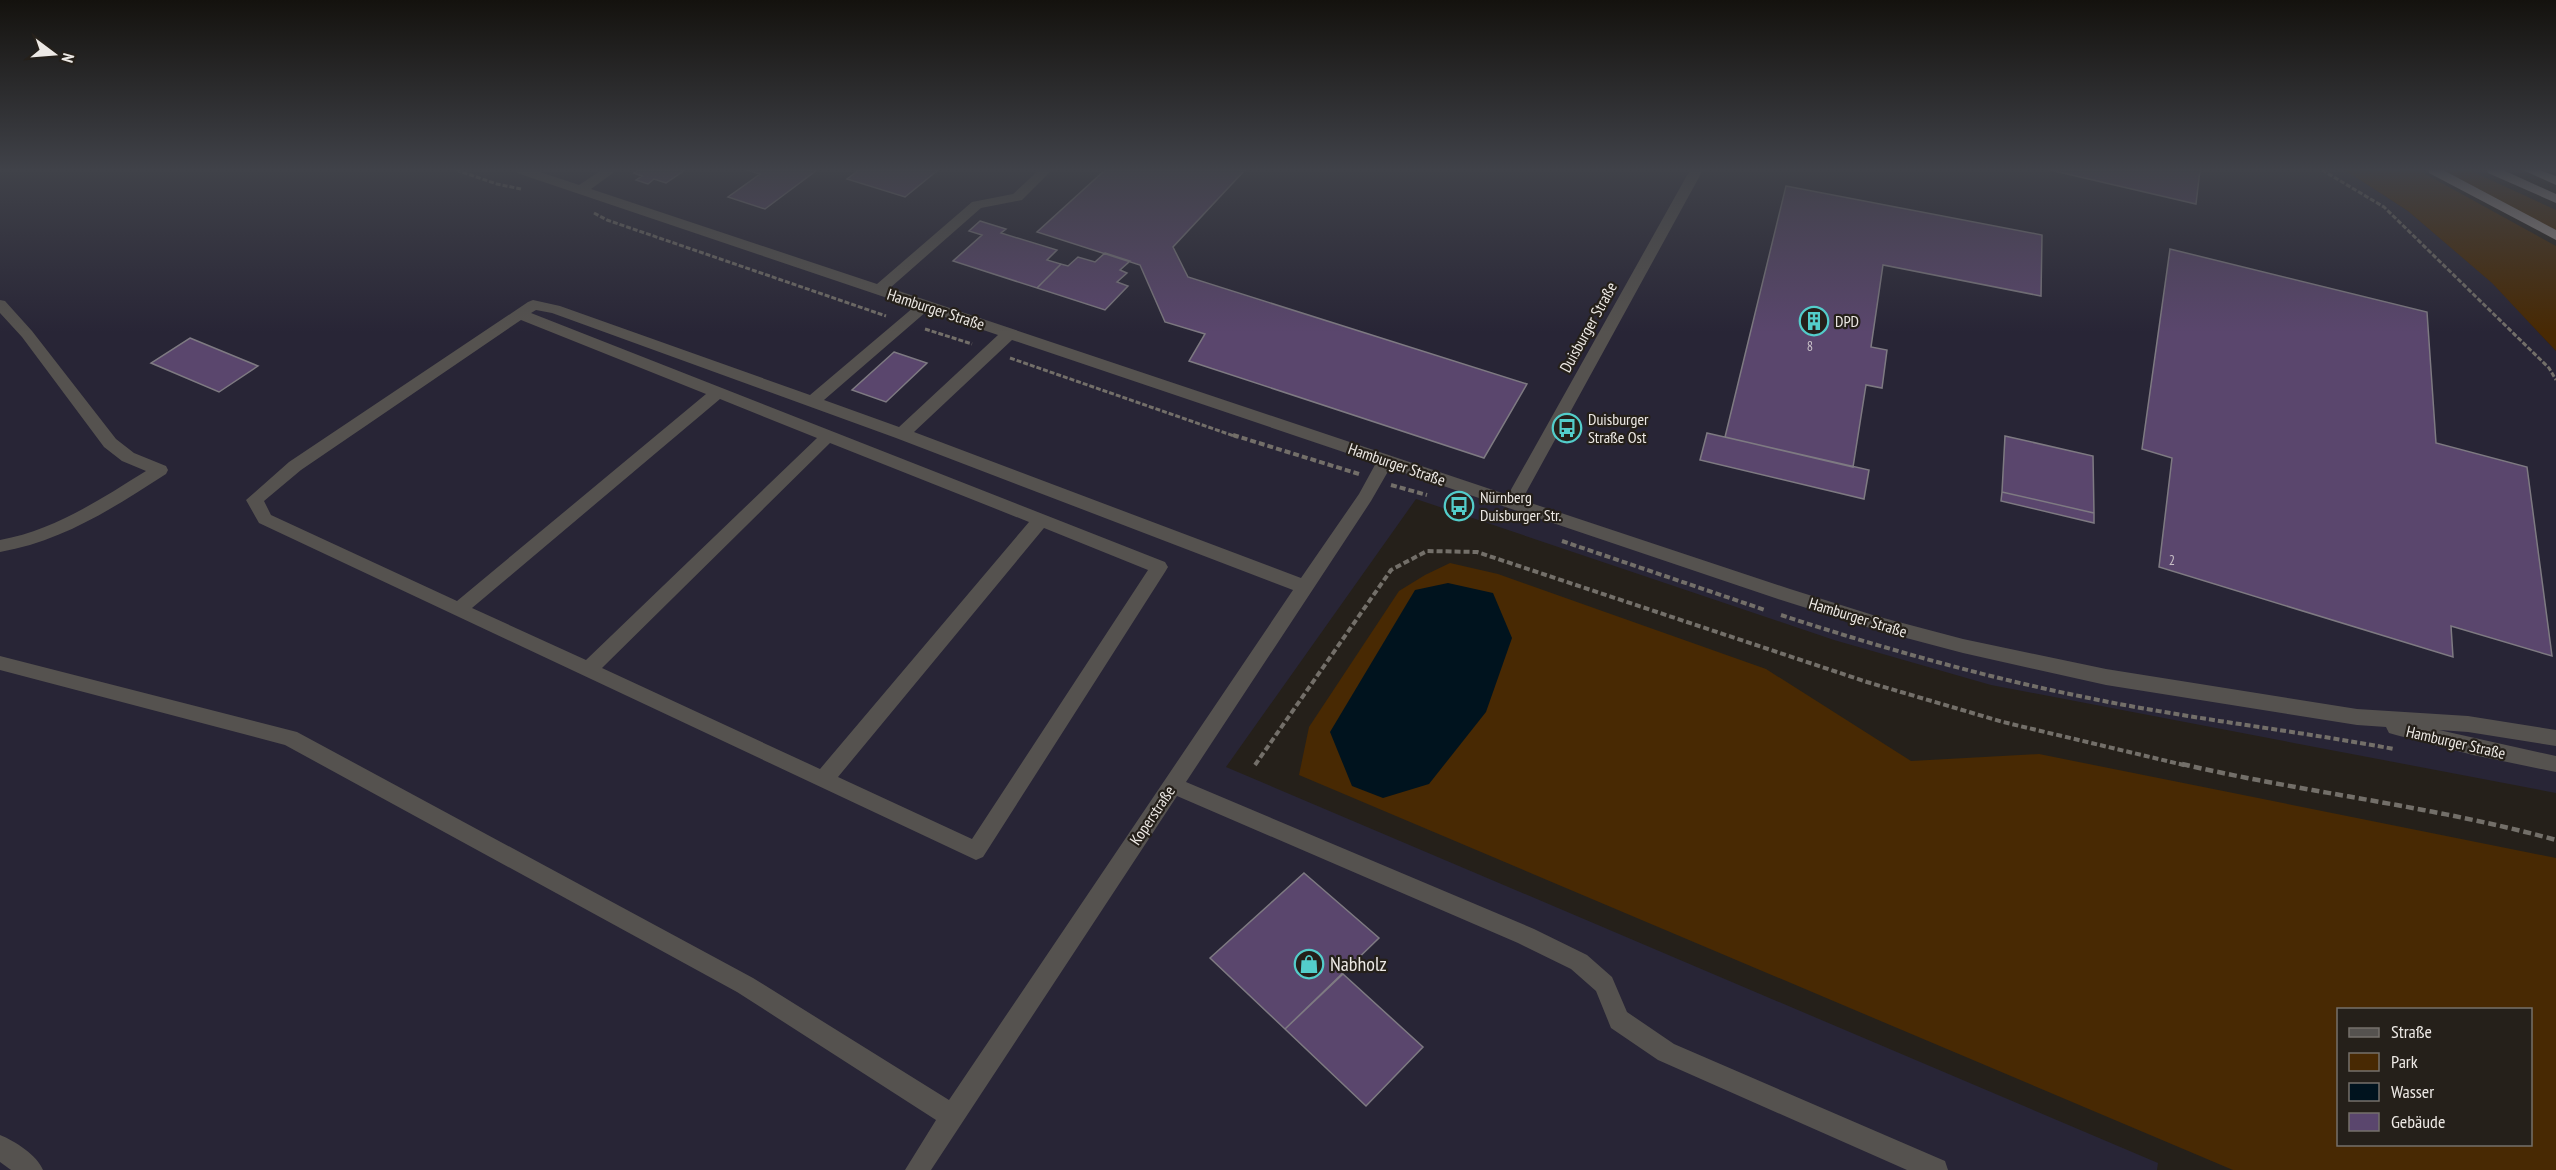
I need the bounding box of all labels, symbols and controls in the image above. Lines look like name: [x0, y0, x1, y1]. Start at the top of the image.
north arrow: [24, 24, 84, 84]
text: N: [58, 51, 79, 65]
street label: Duisburger Straße: [1555, 278, 1621, 376]
street label: Hamburger Straße: [885, 284, 987, 334]
building icon: DPD: [1798, 305, 1830, 337]
place label: DPD: [1835, 311, 1859, 331]
house number: 8: [1807, 337, 1813, 355]
place label: Duisburger Straße Ost: [1588, 409, 1649, 447]
bus stop icon: Duisburger Straße Ost: [1551, 412, 1583, 444]
street label: Hamburger Straße: [1346, 438, 1448, 490]
place label: Nürnberg Duisburger Str.: [1480, 487, 1562, 525]
bus stop icon: Nürnberg Duisburger Str.: [1443, 490, 1475, 522]
house number: 2: [2169, 551, 2175, 569]
street label: Hamburger Straße: [1807, 593, 1909, 641]
street label: Hamburger Straße: [2404, 721, 2508, 763]
street label: Koperstraße: [1125, 782, 1179, 848]
shop icon: Nabholz: [1293, 948, 1325, 980]
place label: Nabholz: [1330, 951, 1387, 977]
legend: [2337, 1008, 2532, 1146]
text: Straße: [2391, 1020, 2432, 1043]
text: Park: [2391, 1050, 2418, 1073]
text: Wasser: [2391, 1080, 2434, 1103]
text: Gebäude: [2391, 1110, 2445, 1133]

